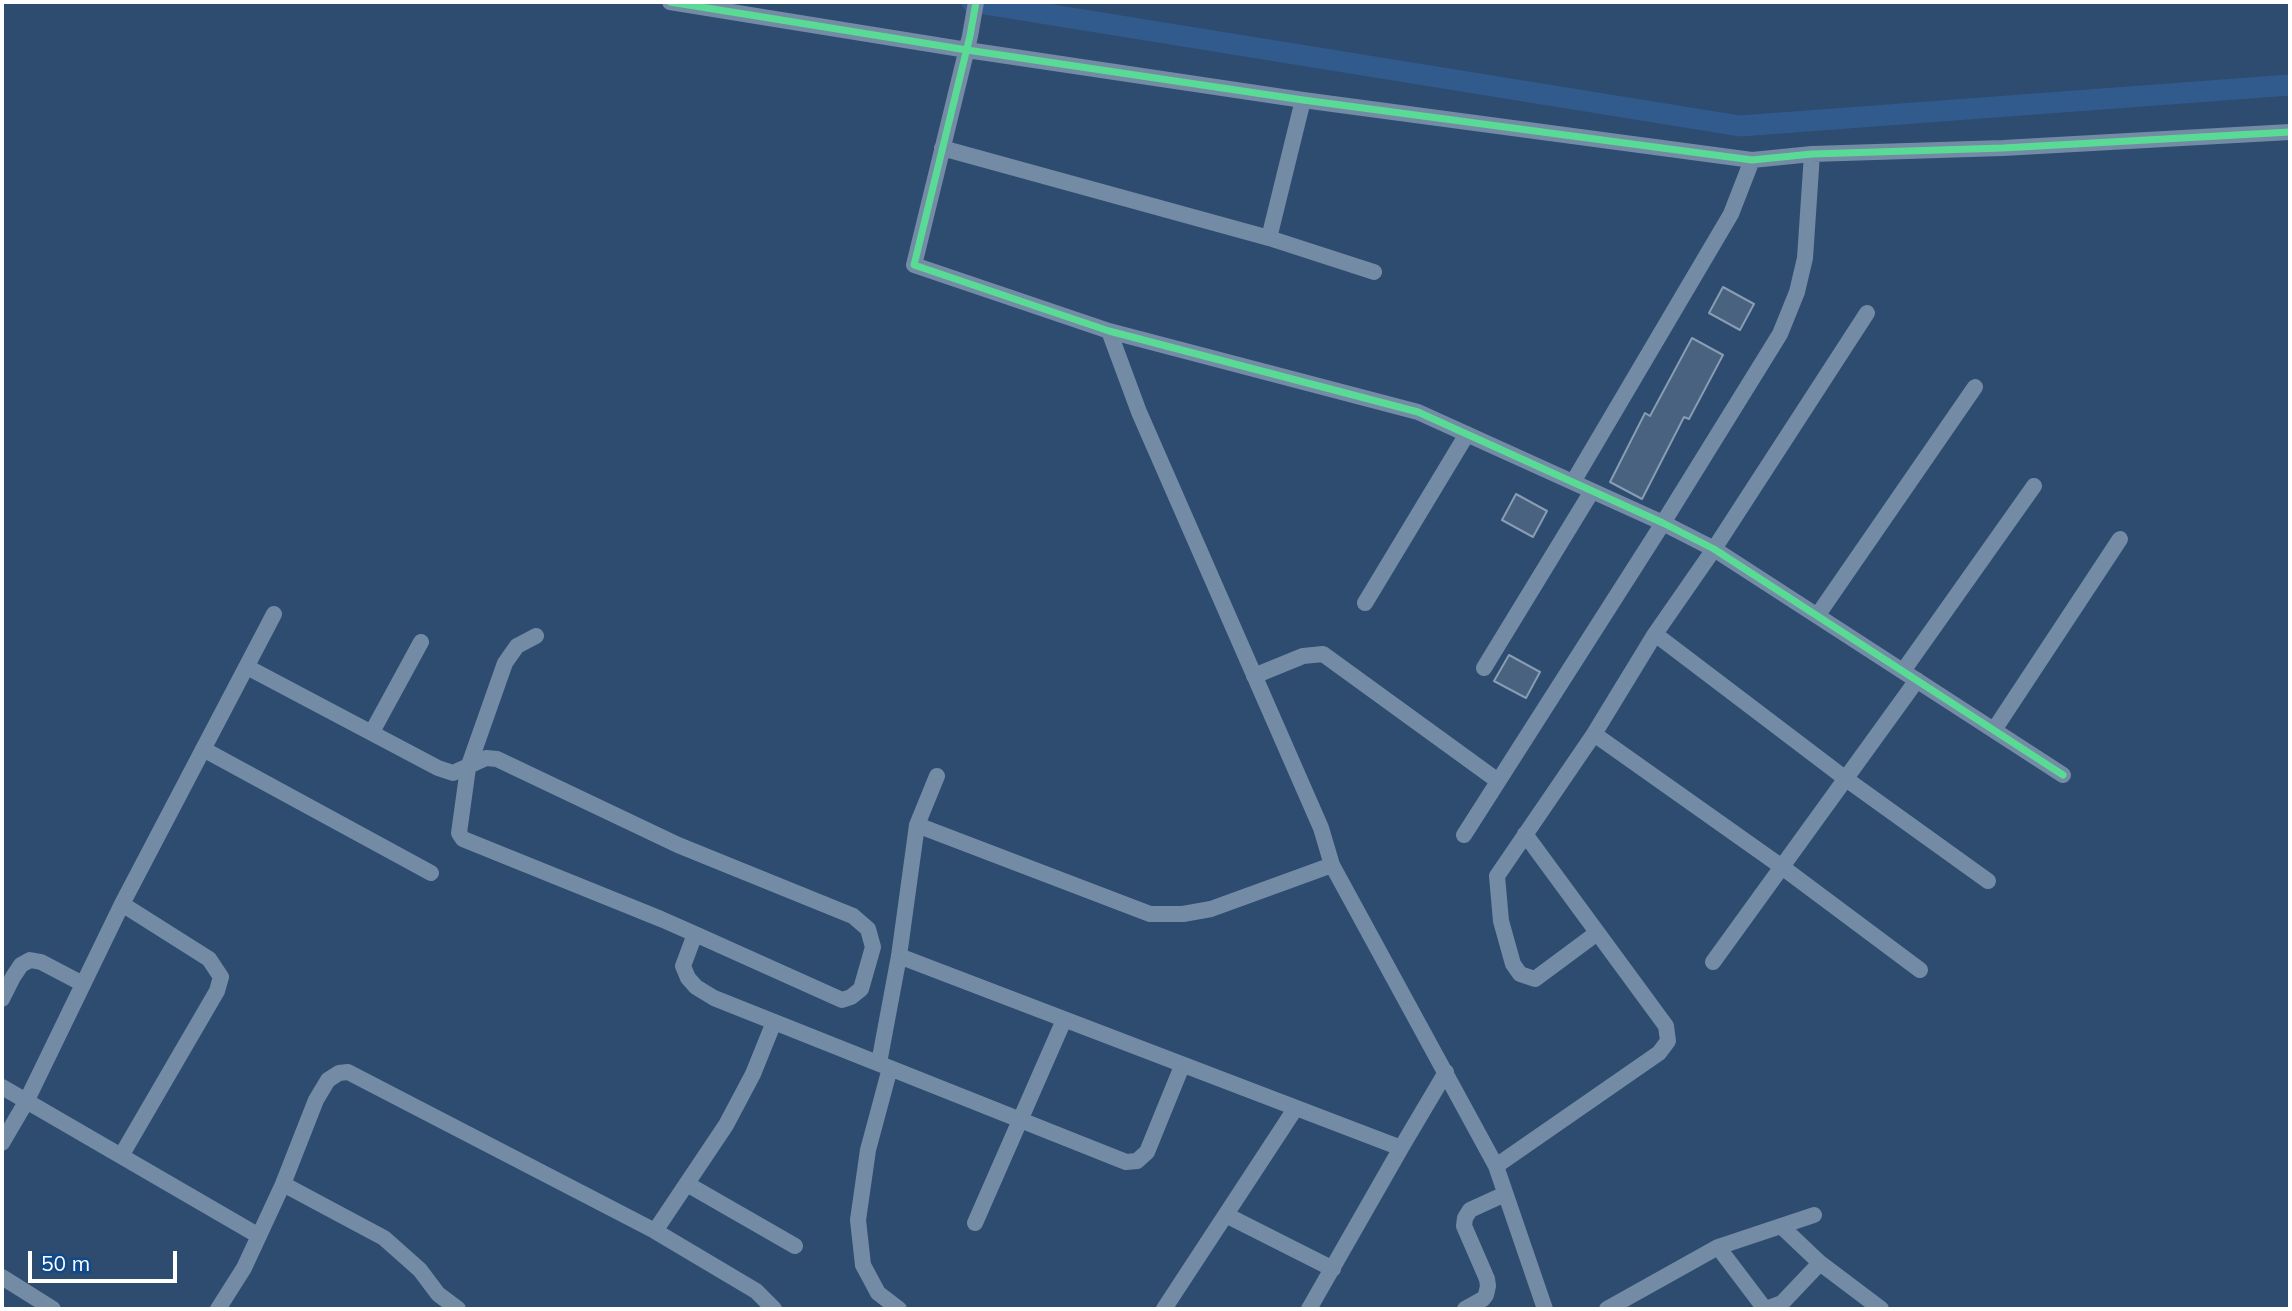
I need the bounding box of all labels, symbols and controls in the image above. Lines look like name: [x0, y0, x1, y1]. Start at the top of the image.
scale bar: [32, 1238, 180, 1282]
text: 50 m: [41, 1250, 90, 1276]

